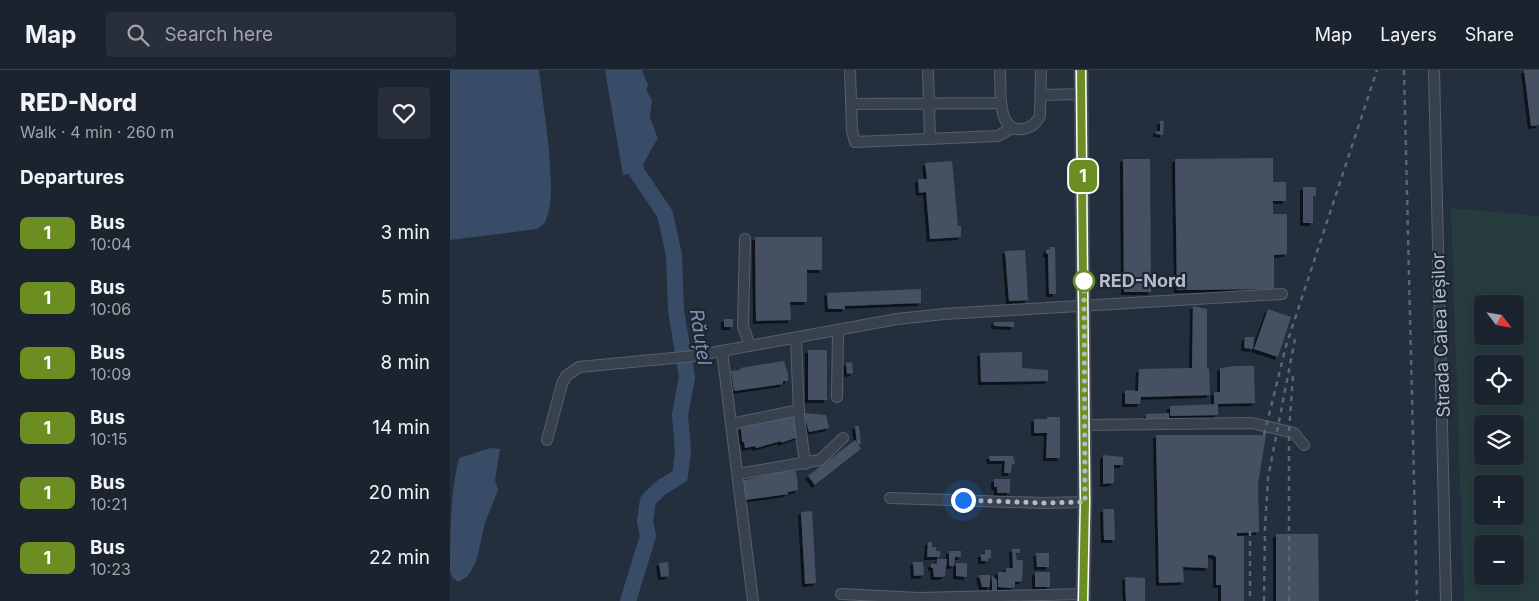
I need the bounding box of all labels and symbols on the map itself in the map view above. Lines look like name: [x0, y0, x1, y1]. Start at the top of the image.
line badge: 1: [1067, 160, 1099, 192]
street label: Strada Calea Ieșilor: [1427, 252, 1455, 418]
marker: RED-Nord: [1073, 270, 1095, 292]
place label: RED-Nord: [1099, 270, 1186, 291]
north arrow: [1474, 295, 1524, 345]
water label: Răuțel: [685, 307, 716, 367]
your location: [951, 488, 976, 513]

